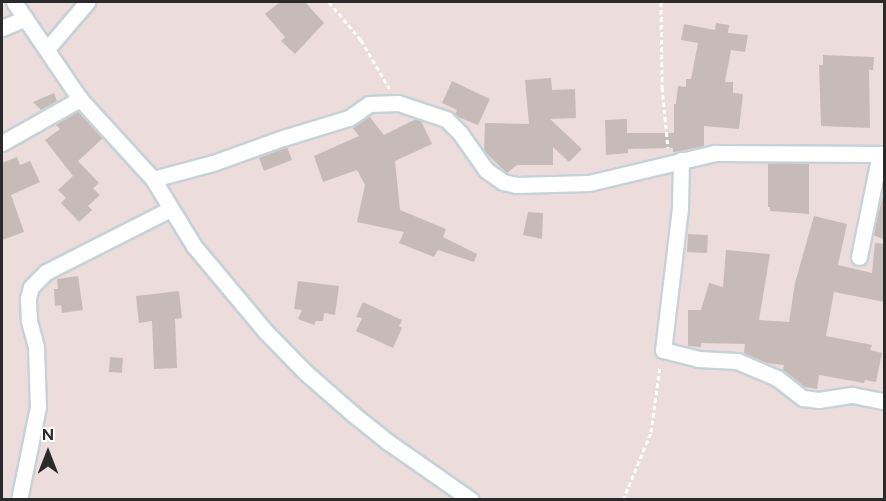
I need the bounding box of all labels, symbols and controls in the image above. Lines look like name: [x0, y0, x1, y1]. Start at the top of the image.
north arrow: [18, 423, 78, 483]
text: N: [42, 425, 54, 444]

